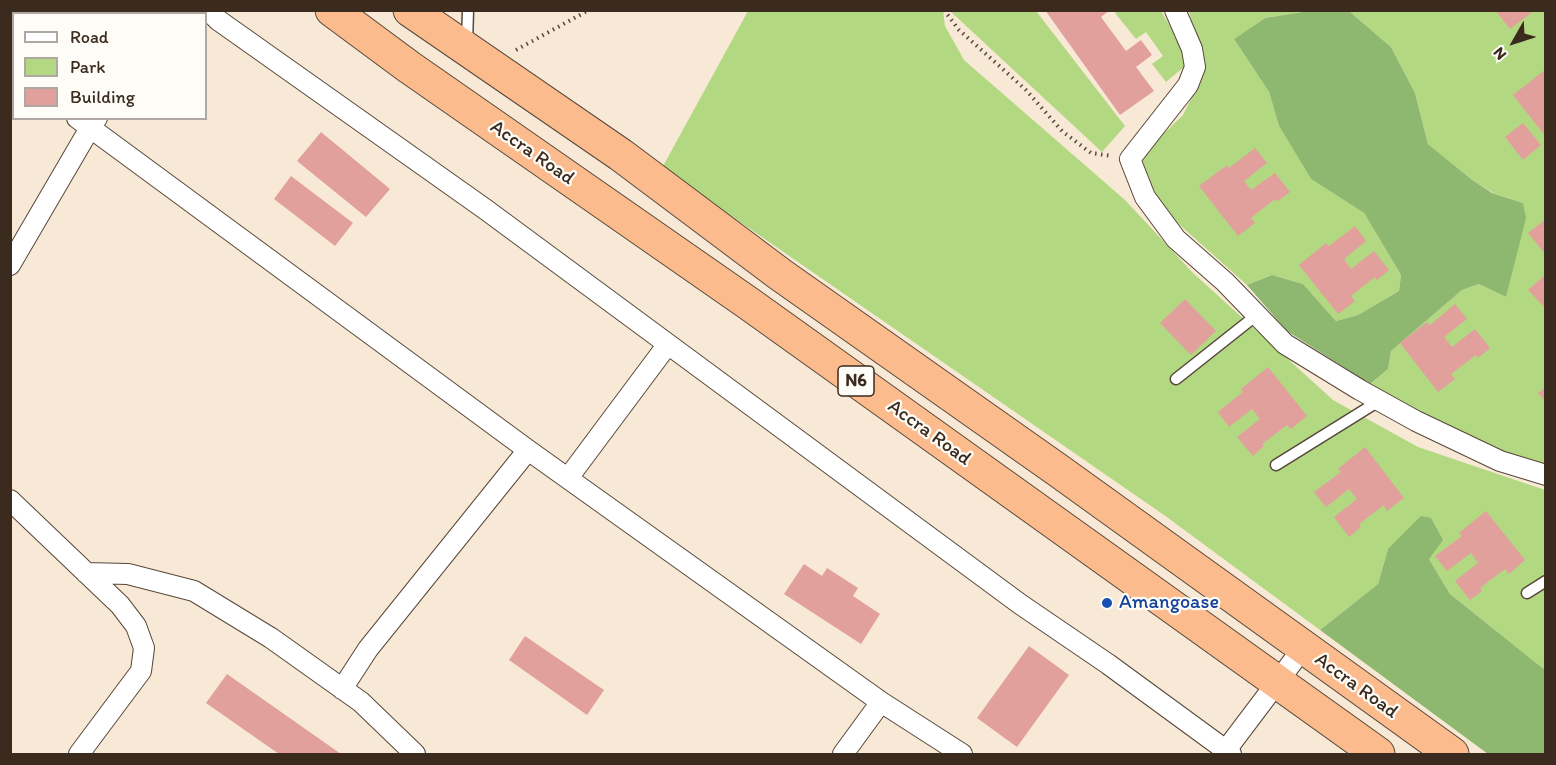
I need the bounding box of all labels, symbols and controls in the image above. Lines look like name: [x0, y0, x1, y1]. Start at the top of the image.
legend: [12, 12, 207, 120]
north arrow: [1484, 12, 1544, 72]
text: Road: [70, 26, 109, 48]
text: N: [1489, 43, 1510, 64]
text: Park: [70, 56, 105, 78]
text: Building: [70, 86, 135, 108]
street label: Accra Road: [485, 115, 579, 191]
road number: N6: [838, 366, 874, 396]
street label: Accra Road: [883, 395, 975, 471]
place label: Amangoase: [1119, 591, 1219, 615]
marker: Amangoase: [1100, 596, 1114, 610]
street label: Accra Road: [1310, 648, 1402, 724]

